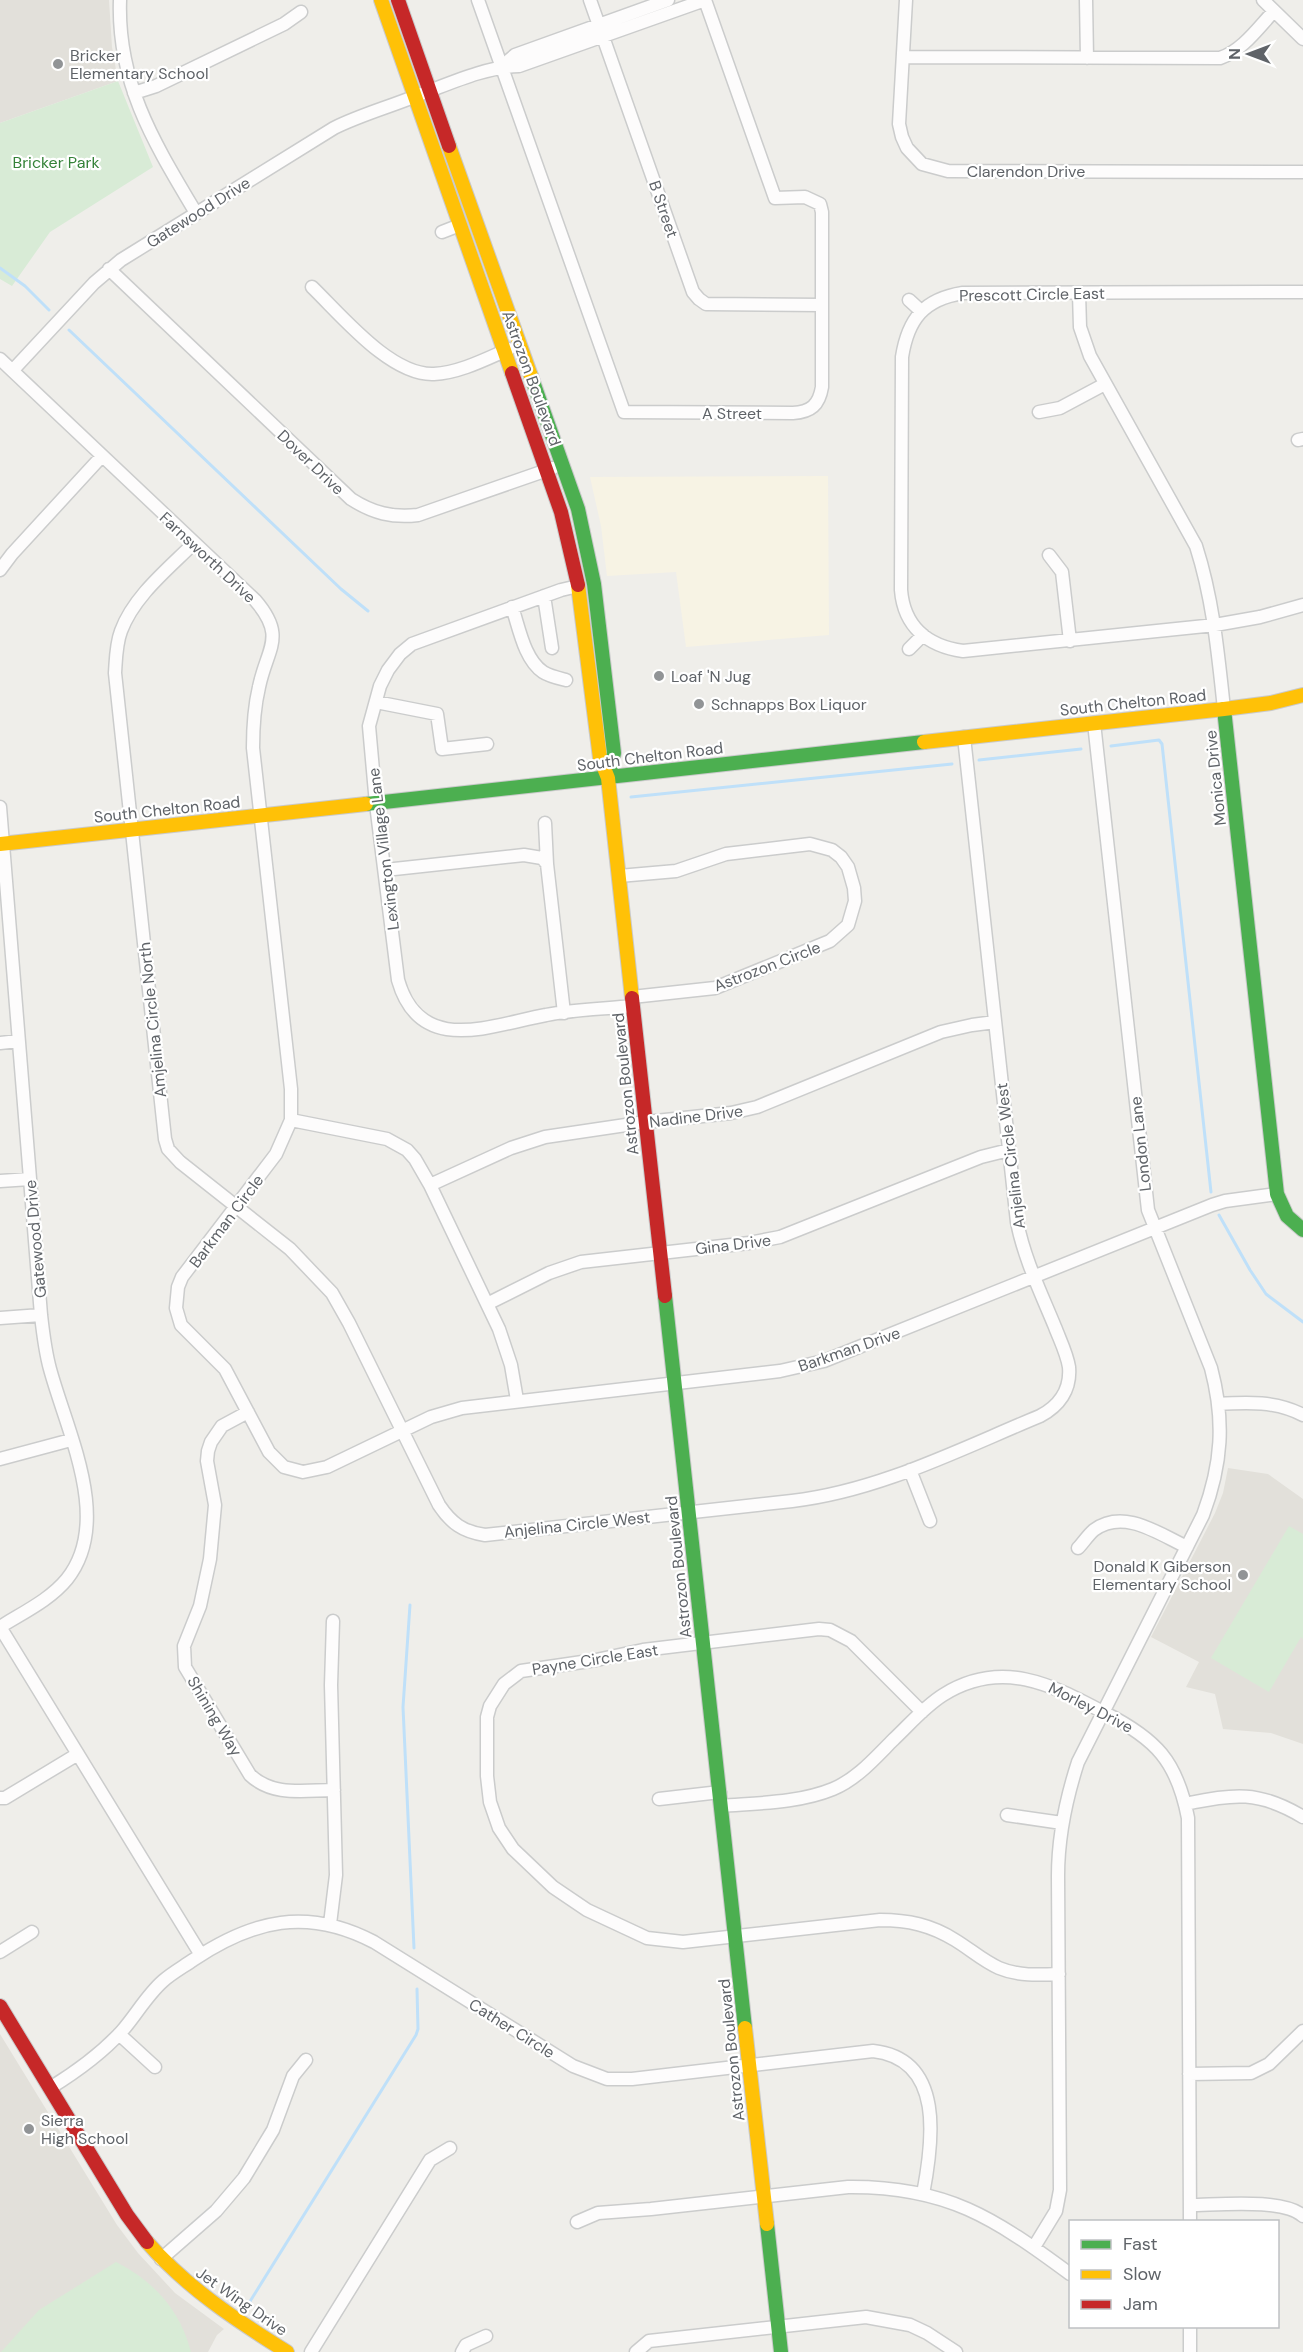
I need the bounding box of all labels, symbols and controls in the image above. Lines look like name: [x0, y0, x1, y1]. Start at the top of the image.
north arrow: [1219, 24, 1279, 84]
place label: Bricker Elementary School: [70, 45, 208, 84]
text: N: [1224, 48, 1245, 60]
marker: Bricker Elementary School: [51, 57, 65, 71]
park label: Bricker Park: [13, 152, 99, 173]
street label: Clarendon Drive: [967, 161, 1085, 182]
street label: Gatewood Drive: [142, 172, 254, 253]
street label: B Street: [644, 178, 683, 241]
street label: Prescott Circle East: [959, 283, 1105, 306]
street label: Astrozon Boulevard: [497, 307, 566, 449]
street label: A Street: [702, 403, 762, 424]
street label: Dover Drive: [273, 425, 349, 500]
street label: Farnsworth Drive: [155, 507, 260, 607]
place label: Loaf 'N Jug: [671, 666, 751, 687]
marker: Loaf 'N Jug: [652, 669, 666, 683]
street label: South Chelton Road: [1059, 684, 1207, 721]
place label: Schnapps Box Liquor: [711, 694, 867, 715]
marker: Schnapps Box Liquor: [692, 697, 706, 711]
street label: Monica Drive: [1200, 729, 1231, 827]
street label: South Chelton Road: [576, 737, 724, 776]
street label: Lexington Village Lane: [363, 767, 404, 931]
street label: South Chelton Road: [93, 791, 241, 828]
street label: Astrozon Circle: [711, 936, 824, 996]
street label: Amjelina Circle North: [134, 941, 171, 1099]
street label: Astrozon Boulevard: [608, 1012, 643, 1156]
street label: Anjelina Circle West: [991, 1082, 1030, 1230]
street label: London Lane: [1125, 1096, 1156, 1192]
street label: Nadine Drive: [648, 1100, 744, 1133]
street label: Barkman Circle: [184, 1170, 268, 1272]
street label: Gatewood Drive: [20, 1179, 51, 1299]
street label: Gina Drive: [694, 1229, 772, 1260]
street label: Barkman Drive: [795, 1322, 903, 1377]
street label: Astrozon Boulevard: [661, 1495, 696, 1639]
street label: Anjelina Circle West: [503, 1506, 651, 1543]
place label: Donald K Giberson Elementary School: [1093, 1556, 1231, 1595]
marker: Donald K Giberson Elementary School: [1236, 1568, 1250, 1582]
street label: Payne Circle East: [530, 1639, 660, 1680]
street label: Shining Way: [182, 1672, 247, 1760]
street label: Morley Drive: [1045, 1677, 1137, 1738]
street label: Astrozon Boulevard: [714, 1978, 749, 2122]
street label: Cather Circle: [465, 1994, 559, 2063]
place label: Sierra High School: [41, 2110, 128, 2149]
marker: Sierra High School: [22, 2122, 36, 2136]
legend: [1069, 2220, 1279, 2328]
text: Fast: [1123, 2232, 1158, 2256]
street label: Jet Wing Drive: [192, 2262, 292, 2341]
text: Slow: [1123, 2262, 1162, 2286]
text: Jam: [1123, 2292, 1158, 2316]

